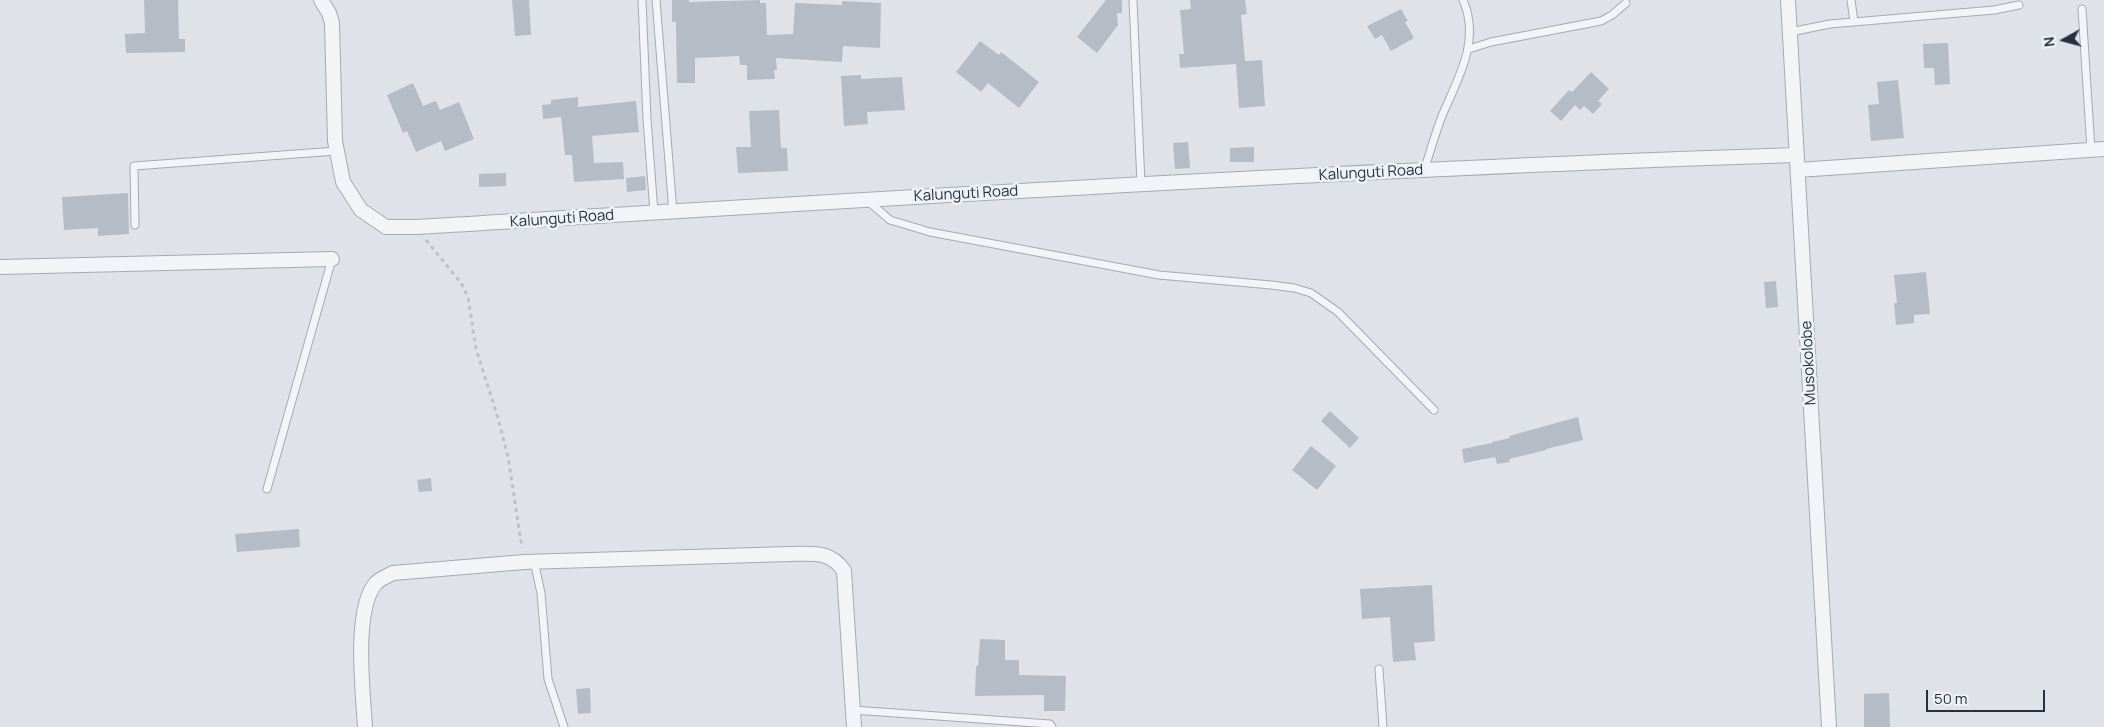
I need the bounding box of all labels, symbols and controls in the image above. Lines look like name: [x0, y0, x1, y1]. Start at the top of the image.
north arrow: [2039, 15, 2089, 65]
text: N: [2039, 36, 2059, 48]
street label: Kalunguti Road: [1318, 161, 1424, 185]
street label: Kalunguti Road: [913, 182, 1019, 206]
street label: Kalunguti Road: [509, 206, 615, 232]
street label: Musokolobe: [1798, 320, 1820, 406]
scale bar: [1929, 680, 2048, 712]
text: 50 m: [1934, 688, 1968, 709]

